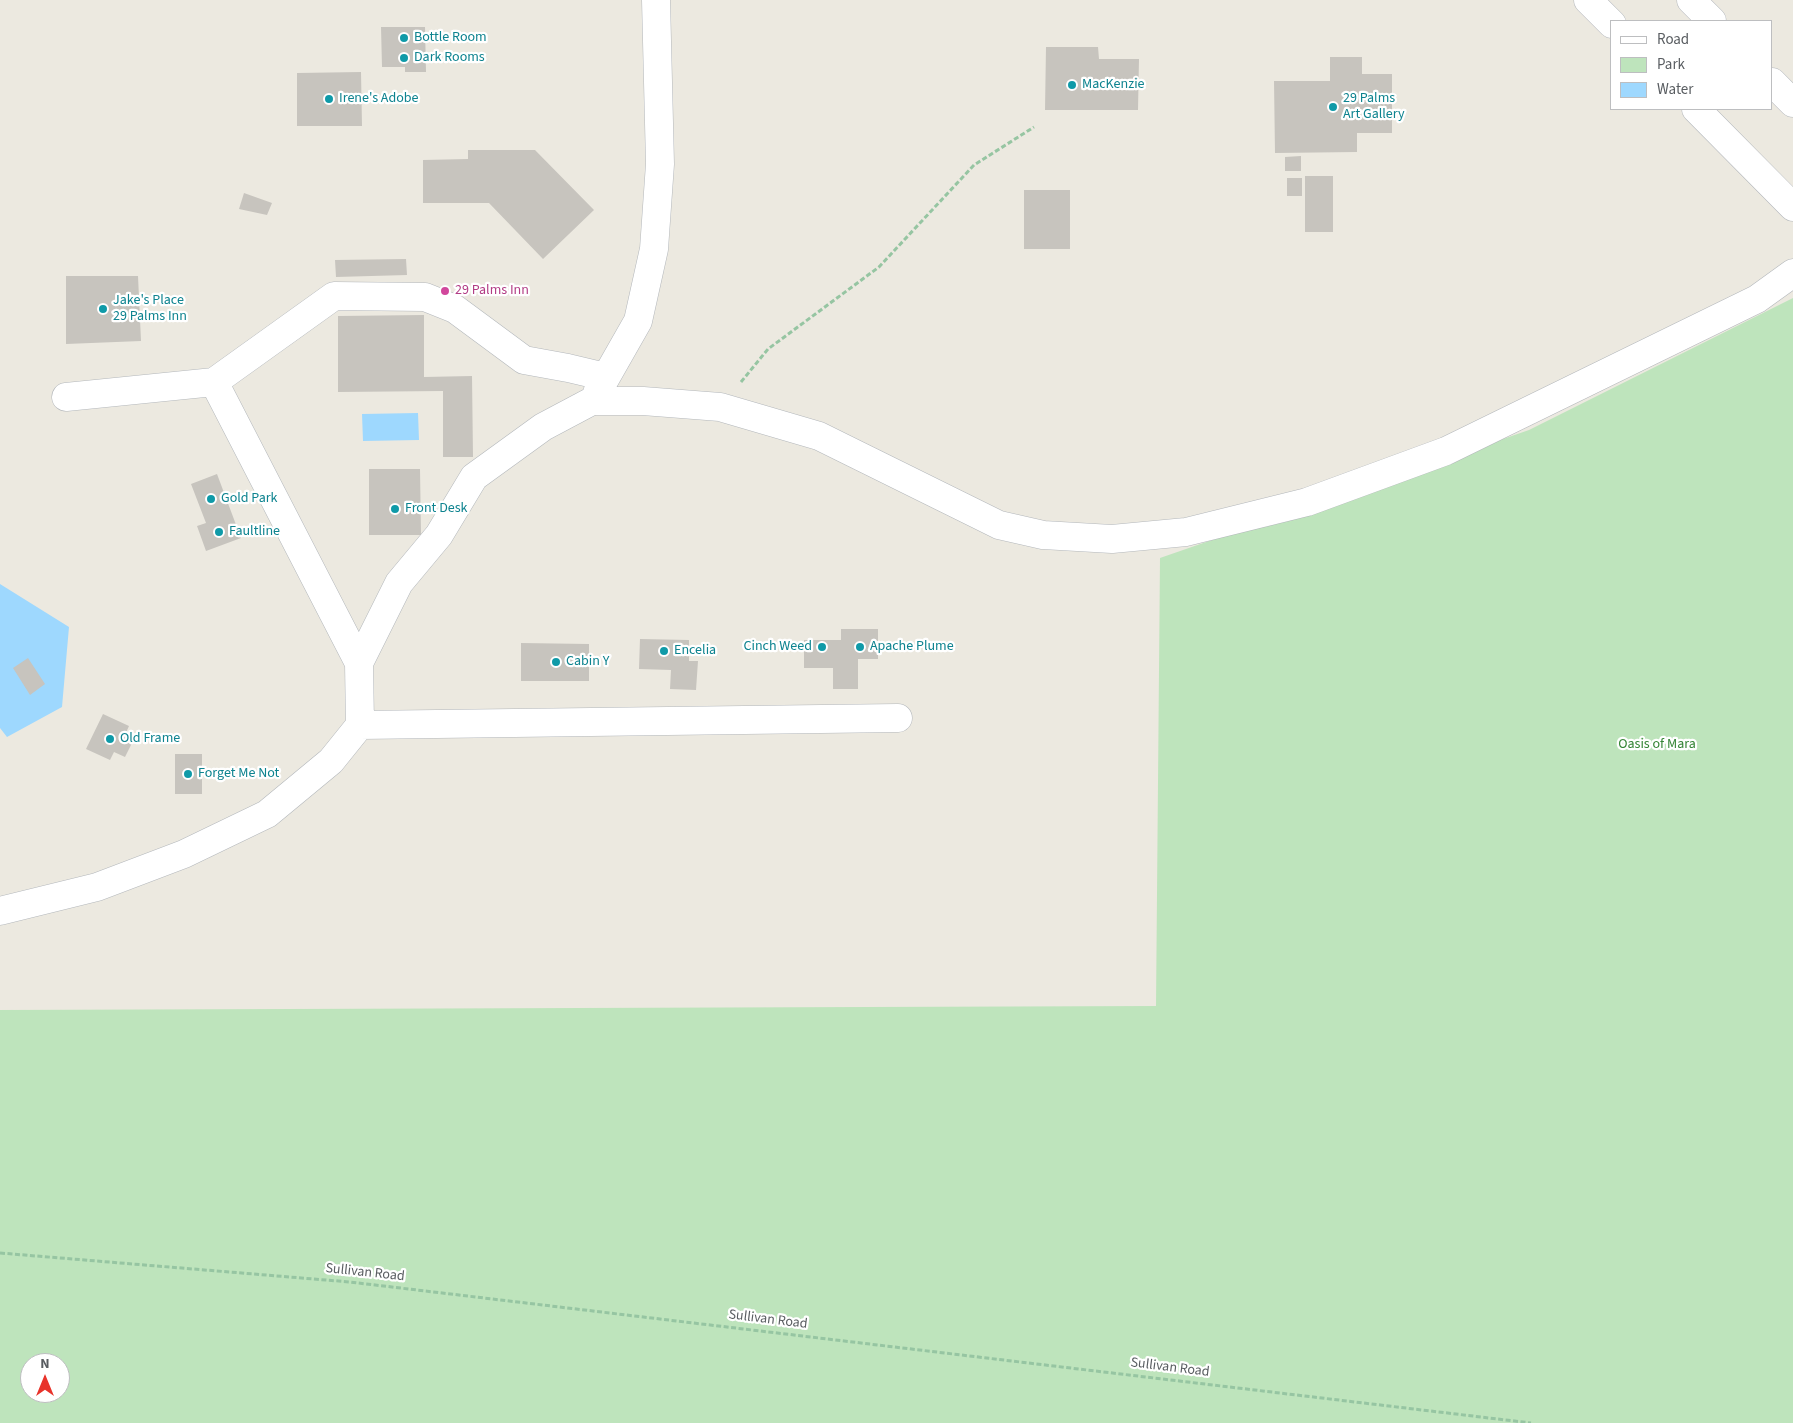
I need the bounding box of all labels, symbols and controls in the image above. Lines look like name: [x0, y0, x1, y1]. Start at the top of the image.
legend: [1610, 20, 1773, 110]
text: Road: [1657, 29, 1689, 50]
place label: Bottle Room: [414, 30, 487, 46]
marker: Bottle Room: [398, 32, 410, 44]
place label: Dark Rooms: [414, 50, 485, 66]
marker: Dark Rooms: [398, 52, 410, 64]
text: Park: [1657, 54, 1685, 75]
place label: MacKenzie: [1082, 77, 1145, 93]
marker: MacKenzie: [1066, 79, 1078, 91]
text: Water: [1657, 79, 1693, 100]
place label: Irene's Adobe: [339, 91, 418, 107]
place label: 29 Palms Art Gallery: [1343, 91, 1405, 124]
marker: Irene's Adobe: [323, 93, 335, 105]
marker: 29 Palms Art Gallery: [1327, 101, 1339, 113]
place label: 29 Palms Inn: [455, 283, 529, 299]
marker: 29 Palms Inn: [439, 285, 451, 297]
place label: Jake's Place 29 Palms Inn: [113, 293, 187, 326]
marker: Jake's Place 29 Palms Inn: [97, 303, 109, 315]
place label: Gold Park: [221, 491, 278, 507]
marker: Gold Park: [205, 493, 217, 505]
place label: Front Desk: [405, 501, 467, 517]
marker: Front Desk: [389, 503, 401, 515]
place label: Faultline: [229, 524, 280, 540]
marker: Faultline: [213, 526, 225, 538]
place label: Cinch Weed: [743, 639, 812, 655]
place label: Apache Plume: [870, 639, 954, 655]
marker: Cinch Weed: [816, 641, 828, 653]
marker: Apache Plume: [854, 641, 866, 653]
place label: Encelia: [674, 643, 716, 659]
marker: Encelia: [658, 645, 670, 657]
place label: Cabin Y: [566, 654, 609, 670]
marker: Cabin Y: [550, 656, 562, 668]
place label: Old Frame: [120, 731, 180, 747]
marker: Old Frame: [104, 733, 116, 745]
park label: Oasis of Mara: [1618, 737, 1696, 753]
place label: Forget Me Not: [198, 766, 279, 782]
marker: Forget Me Not: [182, 768, 194, 780]
street label: Sullivan Road: [325, 1260, 405, 1286]
street label: Sullivan Road: [728, 1307, 808, 1333]
north arrow: [20, 1353, 70, 1403]
text: N: [40, 1354, 50, 1374]
street label: Sullivan Road: [1130, 1355, 1210, 1381]

